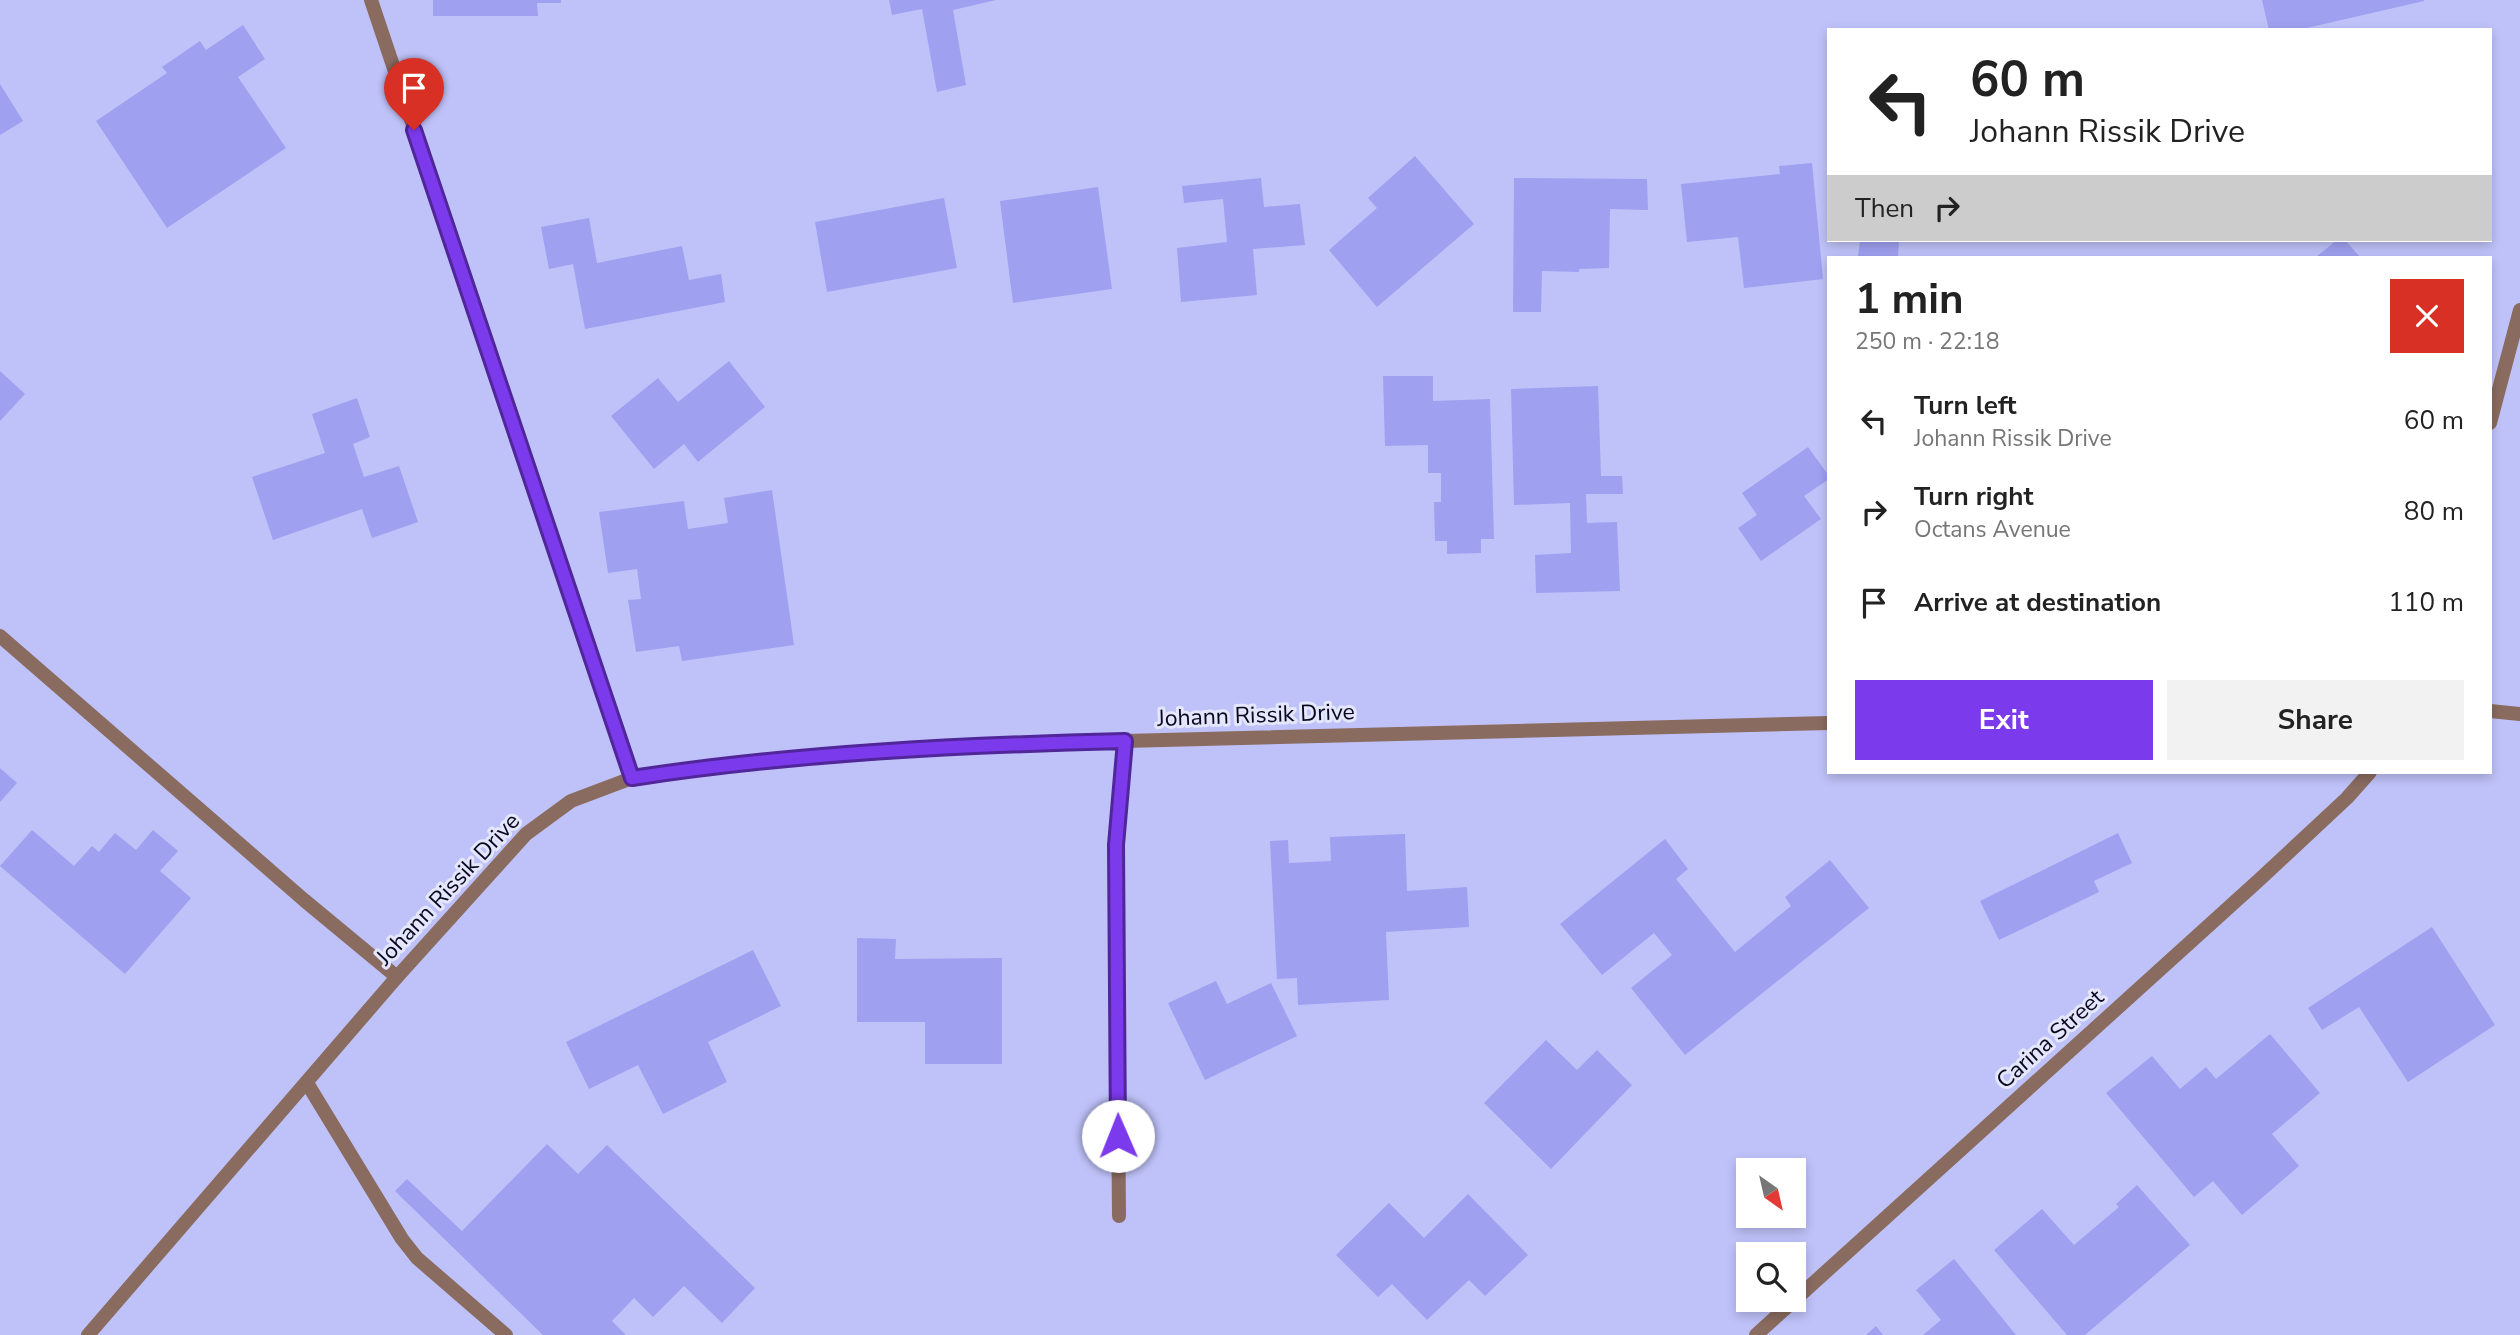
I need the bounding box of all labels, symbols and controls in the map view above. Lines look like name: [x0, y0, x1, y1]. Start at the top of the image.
text: 60 m: [1970, 46, 2085, 113]
icon: left: [1855, 56, 1946, 147]
pin: [384, 58, 444, 130]
icon: arrive: [395, 69, 433, 107]
text: Johann Rissik Drive: [1970, 110, 2245, 153]
icon: right: [1928, 189, 1966, 227]
text: Then: [1855, 191, 1914, 226]
text: 1 min: [1855, 271, 1964, 328]
button: close: [2390, 279, 2464, 353]
text: 250 m · 22:18: [1855, 326, 2000, 357]
text: Turn left: [1914, 388, 2017, 423]
icon: left: [1855, 402, 1893, 440]
text: 60 m: [2404, 403, 2464, 438]
text: Johann Rissik Drive: [1914, 423, 2112, 454]
text: Turn right: [1914, 479, 2033, 514]
icon: right: [1855, 493, 1893, 531]
text: 80 m: [2404, 494, 2464, 529]
text: Octans Avenue: [1914, 514, 2071, 545]
icon: arrive: [1855, 584, 1893, 622]
text: Arrive at destination: [1914, 585, 2161, 620]
text: 110 m: [2388, 585, 2464, 620]
button: Exit: [1855, 680, 2153, 760]
button: Share: [2167, 680, 2464, 760]
street label: Johann Rissik Drive: [1156, 696, 1355, 734]
street label: Johann Rissik Drive: [369, 806, 527, 973]
street label: Carina Street: [1990, 982, 2111, 1096]
position arrow: [1081, 1099, 1155, 1173]
north arrow: [1736, 1158, 1806, 1228]
map controls: [1736, 1158, 1806, 1312]
button: search: [1736, 1242, 1806, 1312]

